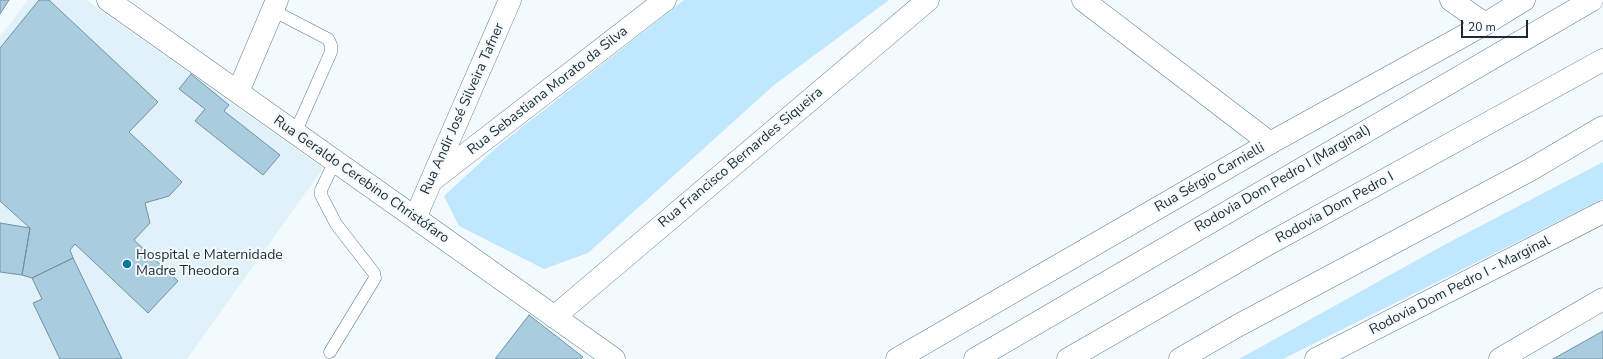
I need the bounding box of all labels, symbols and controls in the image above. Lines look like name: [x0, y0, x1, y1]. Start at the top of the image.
scale bar: [1463, 12, 1530, 38]
text: 20 m: [1468, 19, 1496, 35]
street label: Rua Andir José Silveira Tafner: [418, 21, 508, 197]
street label: Rua Sebastiana Morato da Silva: [464, 23, 632, 159]
street label: Rua Francisco Bernardes Siqueira: [655, 84, 827, 232]
street label: Rua Geraldo Cerebino Christófaro: [270, 113, 452, 247]
street label: Rodovia Dom Pedro I (Marginal): [1192, 122, 1374, 236]
street label: Rua Sérgio Carnielli: [1152, 140, 1268, 216]
street label: Rodovia Dom Pedro I: [1273, 169, 1397, 247]
street label: Rodovia Dom Pedro I - Marginal: [1367, 233, 1553, 339]
place label: Hospital e Maternidade Madre Theodora: [136, 248, 283, 280]
marker: Hospital e Maternidade Madre Theodora: [121, 258, 133, 270]

